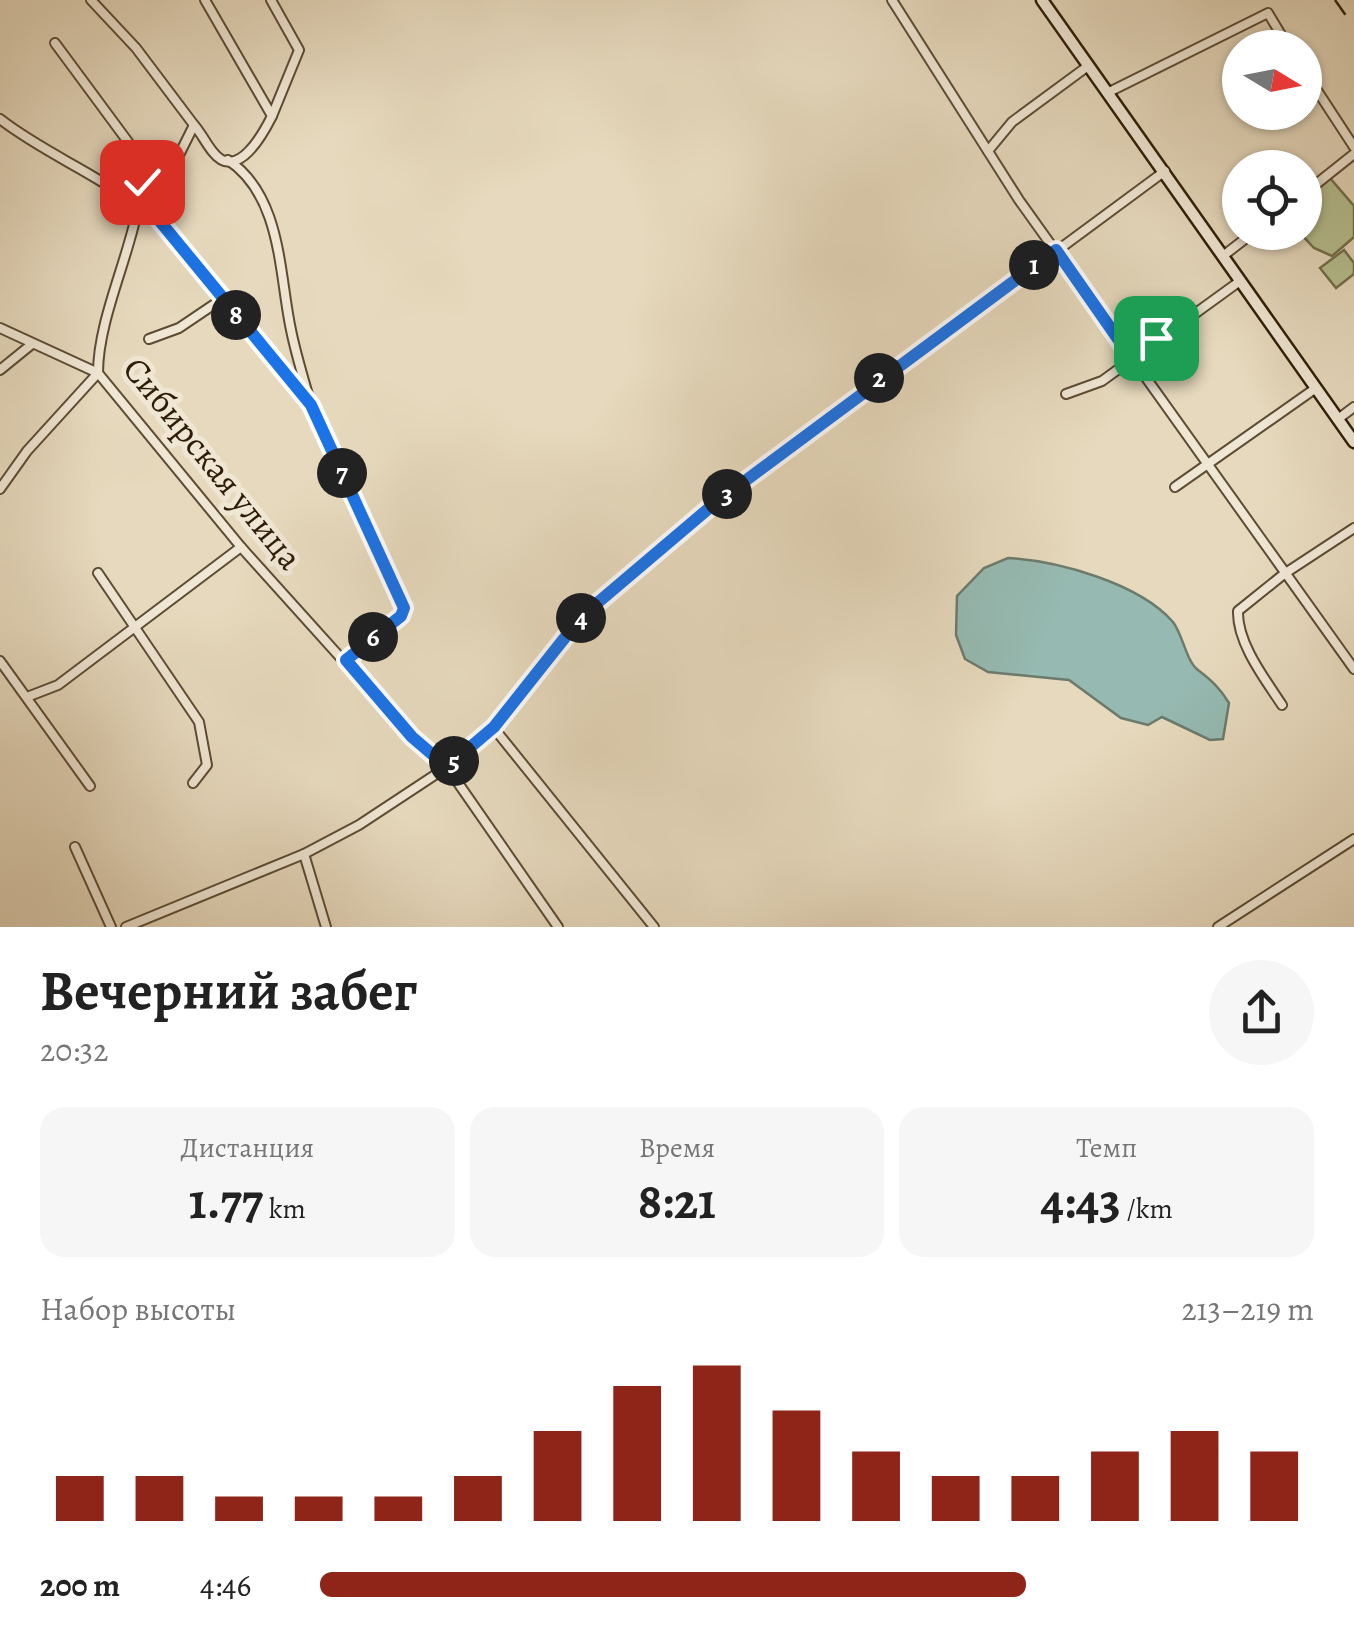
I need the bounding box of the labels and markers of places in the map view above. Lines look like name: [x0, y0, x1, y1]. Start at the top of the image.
pin: [100, 140, 185, 225]
pin: 1: [1009, 240, 1059, 290]
pin: 8: [211, 290, 261, 340]
pin: [1114, 296, 1199, 381]
pin: 2: [854, 353, 904, 403]
pin: 7: [317, 448, 367, 498]
pin: 3: [702, 469, 752, 519]
pin: 4: [556, 593, 606, 643]
pin: 6: [348, 612, 398, 662]
pin: 5: [429, 736, 479, 786]

